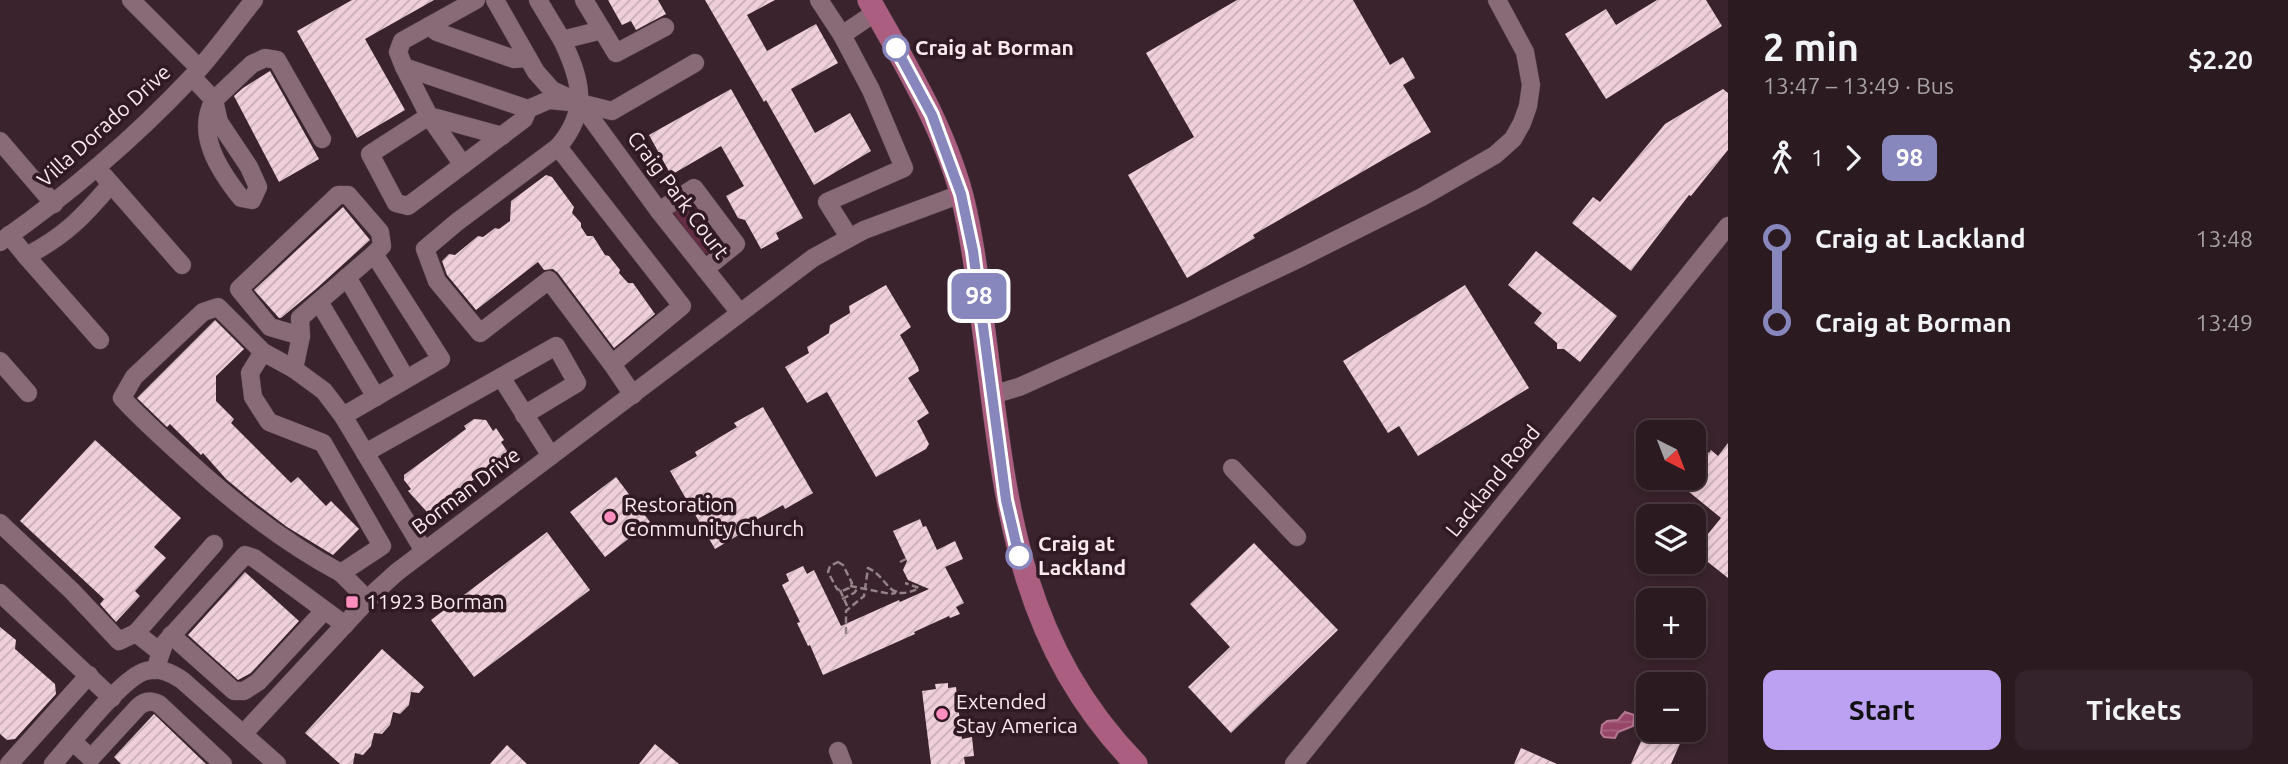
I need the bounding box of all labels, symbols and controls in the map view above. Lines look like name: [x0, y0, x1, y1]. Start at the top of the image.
text: 2 min: [1763, 26, 1859, 68]
marker: Craig at Borman: [883, 35, 909, 61]
place label: Craig at Borman: [915, 35, 1074, 59]
text: $2.20: [2188, 45, 2253, 74]
street label: Villa Dorado Drive: [32, 59, 175, 191]
text: 13:47 – 13:49 · Bus: [1763, 73, 1954, 98]
street label: Craig Park Court: [623, 126, 735, 263]
icon: walk: [1763, 139, 1801, 177]
icon: forward: [1834, 139, 1872, 177]
text: 98: [1896, 144, 1923, 171]
text: 1: [1811, 145, 1824, 170]
text: Craig at Lackland: [1815, 224, 2026, 253]
text: 13:48: [2195, 226, 2253, 251]
line badge: 98: [948, 273, 1010, 319]
text: 98: [965, 282, 993, 309]
text: Craig at Borman: [1815, 308, 2012, 337]
text: 13:49: [2195, 310, 2253, 335]
street label: Lackland Road: [1440, 420, 1544, 541]
north arrow: [1636, 420, 1706, 490]
map controls: [1636, 420, 1706, 742]
street label: Borman Drive: [407, 442, 524, 539]
place label: Restoration Community Church: [624, 492, 804, 540]
button: layers: [1636, 504, 1706, 574]
marker: Restoration Community Church: [602, 509, 618, 525]
place label: Craig at Lackland: [1038, 531, 1126, 579]
marker: Craig at Lackland: [1006, 543, 1032, 569]
button: +: [1636, 588, 1706, 658]
place label: 11923 Borman: [366, 589, 505, 613]
marker: 11923 Borman: [344, 594, 360, 610]
button: Start: [1763, 670, 2001, 750]
button: Tickets: [2015, 670, 2253, 750]
button: −: [1636, 672, 1706, 742]
place label: Extended Stay America: [956, 689, 1078, 737]
marker: Extended Stay America: [934, 706, 950, 722]

